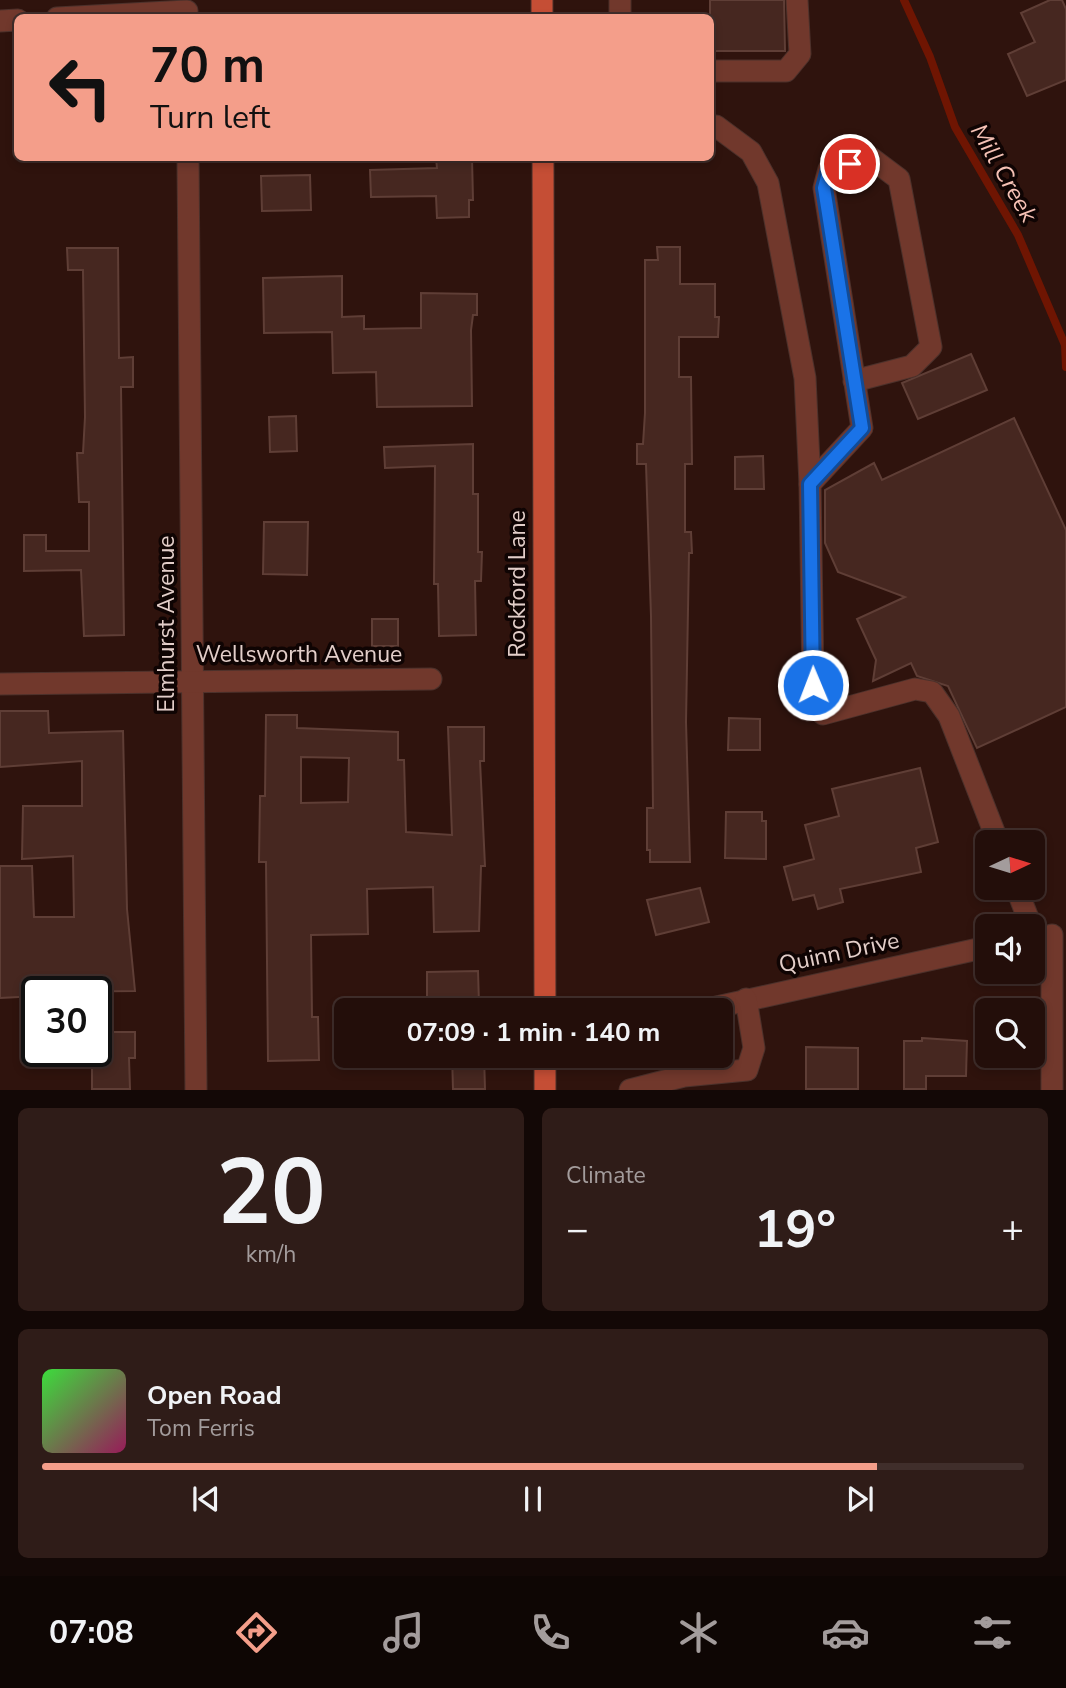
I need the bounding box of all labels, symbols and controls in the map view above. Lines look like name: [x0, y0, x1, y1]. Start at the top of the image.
text: 70 m: [150, 32, 265, 99]
icon: left: [35, 42, 126, 133]
text: Turn left: [150, 96, 270, 139]
water label: Mill Creek: [963, 118, 1046, 229]
pin: [820, 134, 880, 194]
icon: arrive: [831, 145, 869, 183]
street label: Rockford Lane: [502, 510, 533, 658]
street label: Elmhurst Avenue: [151, 535, 182, 713]
street label: Wellsworth Avenue: [196, 639, 402, 670]
position arrow: [776, 648, 850, 722]
north arrow: [975, 830, 1045, 900]
map controls: [975, 830, 1045, 1068]
button: sound: [975, 914, 1045, 984]
street label: Quinn Drive: [776, 925, 902, 980]
speed limit sign: 30: [21, 976, 112, 1067]
button: search: [975, 998, 1045, 1068]
text: 07:09 · 1 min · 140 m: [407, 1015, 660, 1050]
text: 20: [216, 1131, 326, 1255]
text: Climate: [566, 1160, 646, 1191]
text: 19°: [754, 1194, 836, 1265]
text: −: [566, 1204, 589, 1255]
text: +: [1001, 1204, 1024, 1255]
text: km/h: [246, 1239, 296, 1270]
text: Open Road: [147, 1378, 282, 1413]
text: Tom Ferris: [147, 1413, 255, 1444]
icon: previous: [187, 1480, 225, 1518]
icon: pause: [514, 1480, 552, 1518]
icon: next: [841, 1480, 879, 1518]
icon: directions: [232, 1608, 281, 1657]
icon: music: [379, 1608, 428, 1657]
icon: phone: [526, 1608, 575, 1657]
icon: climate: [674, 1608, 723, 1657]
icon: car: [821, 1608, 870, 1657]
icon: filters: [968, 1608, 1017, 1657]
text: 07:08: [49, 1611, 134, 1654]

